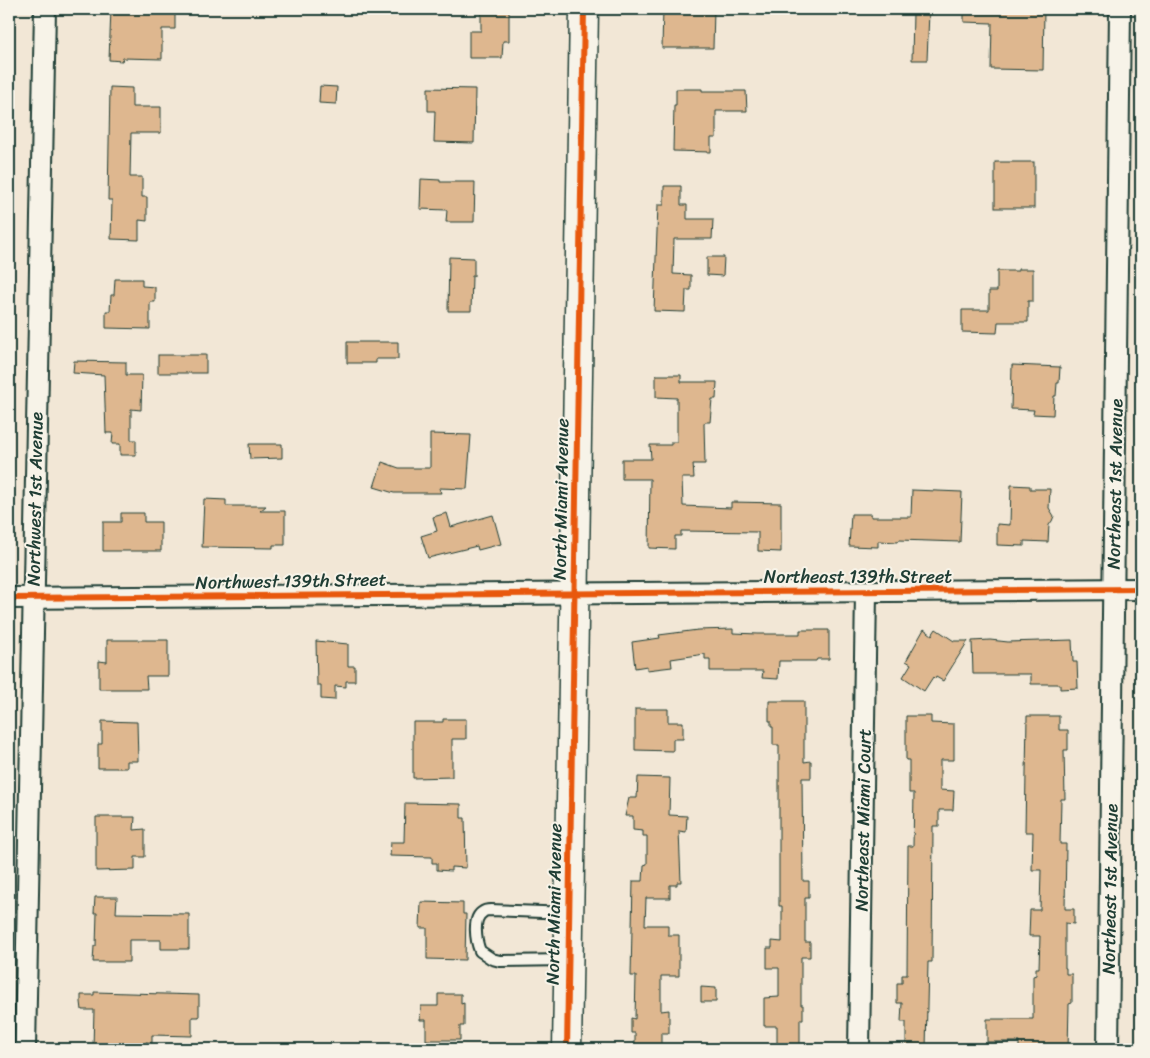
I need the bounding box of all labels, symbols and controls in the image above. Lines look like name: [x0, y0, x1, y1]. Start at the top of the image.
street label: Northeast 1st Avenue: [1098, 398, 1132, 570]
street label: Northwest 1st Avenue: [17, 411, 53, 586]
street label: North Miami Avenue: [544, 418, 578, 580]
street label: Northeast 139th Street: [764, 561, 952, 593]
street label: Northwest 139th Street: [195, 563, 387, 599]
street label: Northeast Miami Court: [845, 728, 881, 912]
street label: Northeast 1st Avenue: [1093, 803, 1127, 975]
street label: North Miami Avenue: [537, 823, 571, 985]

